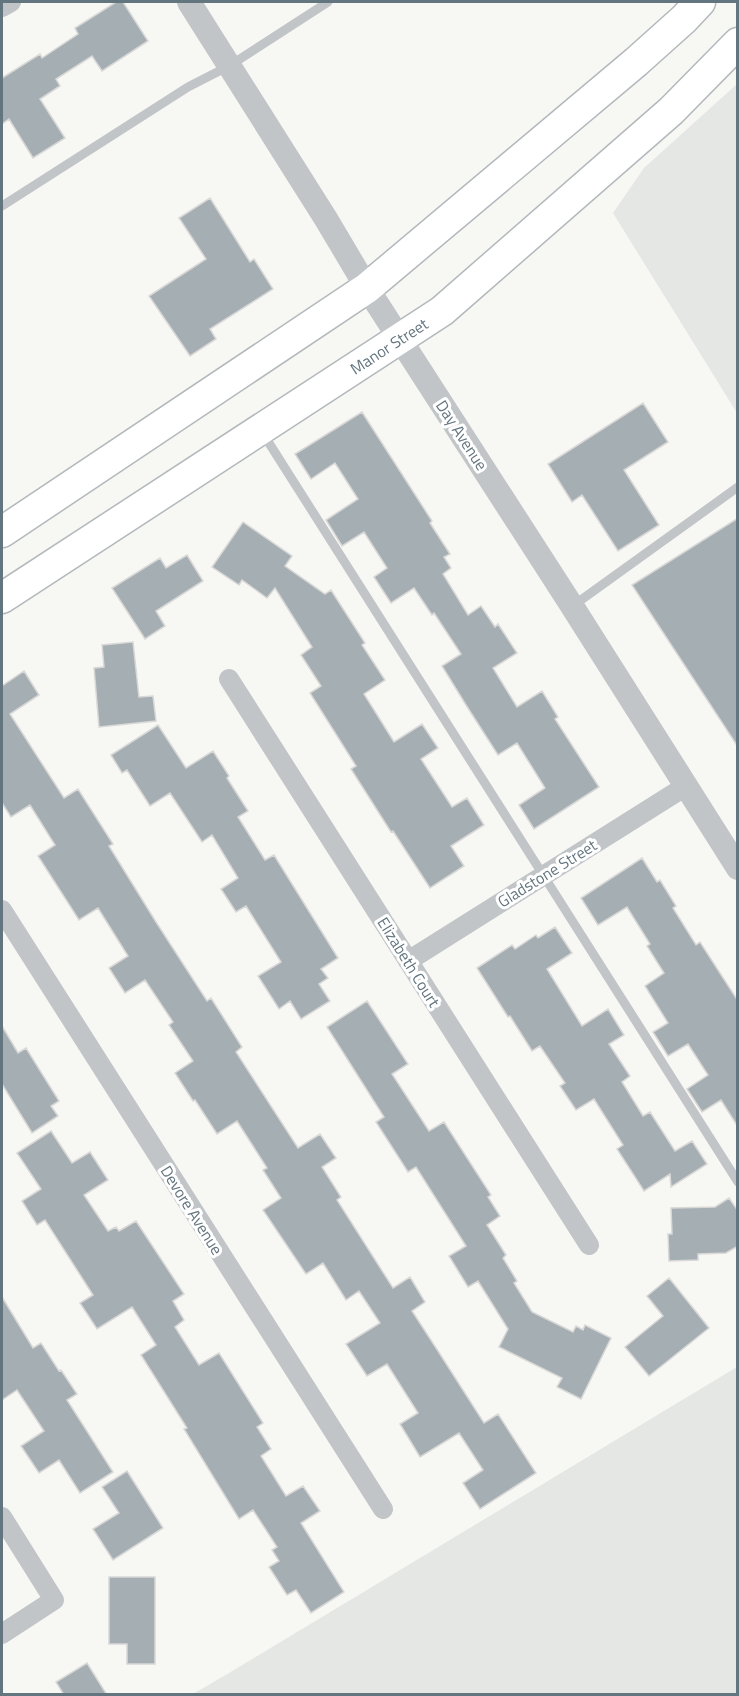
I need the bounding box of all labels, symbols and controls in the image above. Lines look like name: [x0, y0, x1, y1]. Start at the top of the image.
street label: Manor Street: [345, 312, 433, 380]
street label: Day Avenue: [430, 395, 494, 475]
street label: Gladstone Street: [493, 833, 602, 913]
street label: Elizabeth Court: [372, 912, 446, 1012]
street label: Devore Avenue: [155, 1161, 229, 1259]

